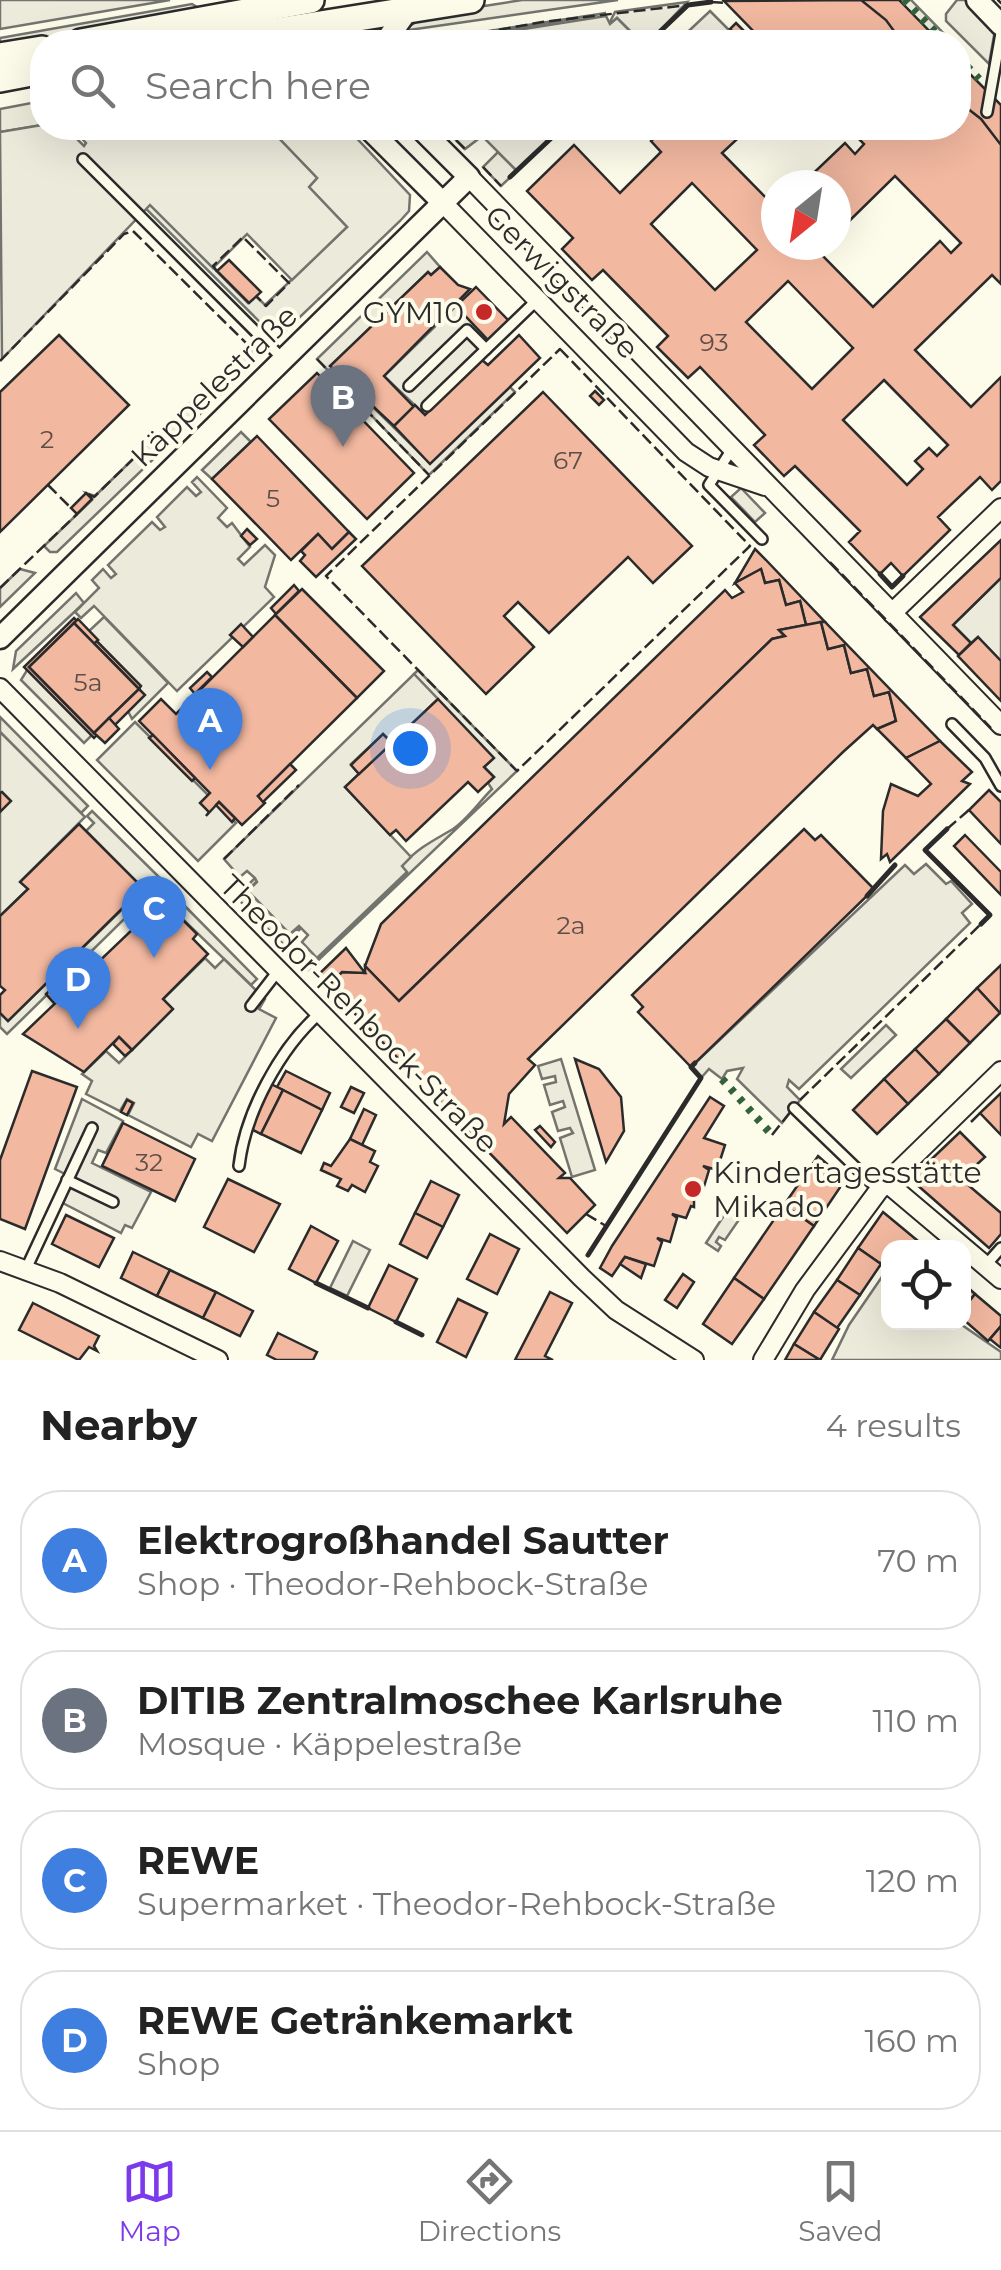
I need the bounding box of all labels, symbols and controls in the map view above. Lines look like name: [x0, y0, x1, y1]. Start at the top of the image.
search box: [30, 30, 971, 140]
icon: search: [65, 58, 120, 113]
text: Search here: [145, 62, 371, 109]
north arrow: [761, 170, 851, 260]
street label: Gerwigstraße: [477, 197, 647, 367]
place label: GYM10: [363, 294, 464, 331]
street label: Käppelestraße: [123, 297, 305, 475]
marker: GYM10: [473, 301, 495, 323]
house number: 93: [699, 327, 729, 357]
pin: B: [310, 364, 376, 447]
house number: 2: [40, 424, 54, 454]
house number: 67: [553, 445, 583, 475]
house number: 5: [266, 483, 280, 513]
house number: 5a: [74, 667, 102, 697]
pin: A: [178, 688, 242, 770]
your location: [385, 723, 436, 774]
street label: Theodor-Rehbock-Straße: [212, 867, 506, 1161]
pin: C: [122, 876, 186, 958]
house number: 2a: [557, 910, 585, 940]
pin: D: [46, 946, 110, 1029]
house number: 32: [135, 1147, 163, 1177]
place label: Kindertagesstätte Mikado: [713, 1154, 982, 1225]
marker: Kindertagesstätte Mikado: [682, 1178, 704, 1200]
map controls: [881, 1240, 971, 1330]
button: locate: [881, 1240, 971, 1330]
text: Nearby: [40, 1399, 197, 1451]
text: 4 results: [826, 1406, 961, 1445]
text: Elektrogroßhandel Sautter: [137, 1517, 669, 1564]
text: A: [62, 1541, 87, 1580]
text: 70 m: [877, 1541, 959, 1580]
text: Shop · Theodor-Rehbock-Straße: [137, 1564, 648, 1603]
text: DITIB Zentralmoschee Karlsruhe: [137, 1677, 783, 1724]
text: B: [62, 1701, 87, 1740]
text: 110 m: [872, 1701, 959, 1740]
text: Mosque · Käppelestraße: [137, 1724, 522, 1763]
text: REWE: [137, 1837, 259, 1884]
text: C: [63, 1861, 86, 1900]
text: 120 m: [866, 1861, 959, 1900]
text: Supermarket · Theodor-Rehbock-Straße: [137, 1884, 776, 1923]
text: REWE Getränkemarkt: [137, 1997, 573, 2044]
text: D: [61, 2021, 88, 2060]
text: 160 m: [864, 2021, 959, 2060]
text: Shop: [137, 2044, 220, 2083]
tab: Map: [119, 2154, 181, 2248]
tab: Directions: [418, 2154, 561, 2248]
tab: Saved: [798, 2154, 882, 2248]

